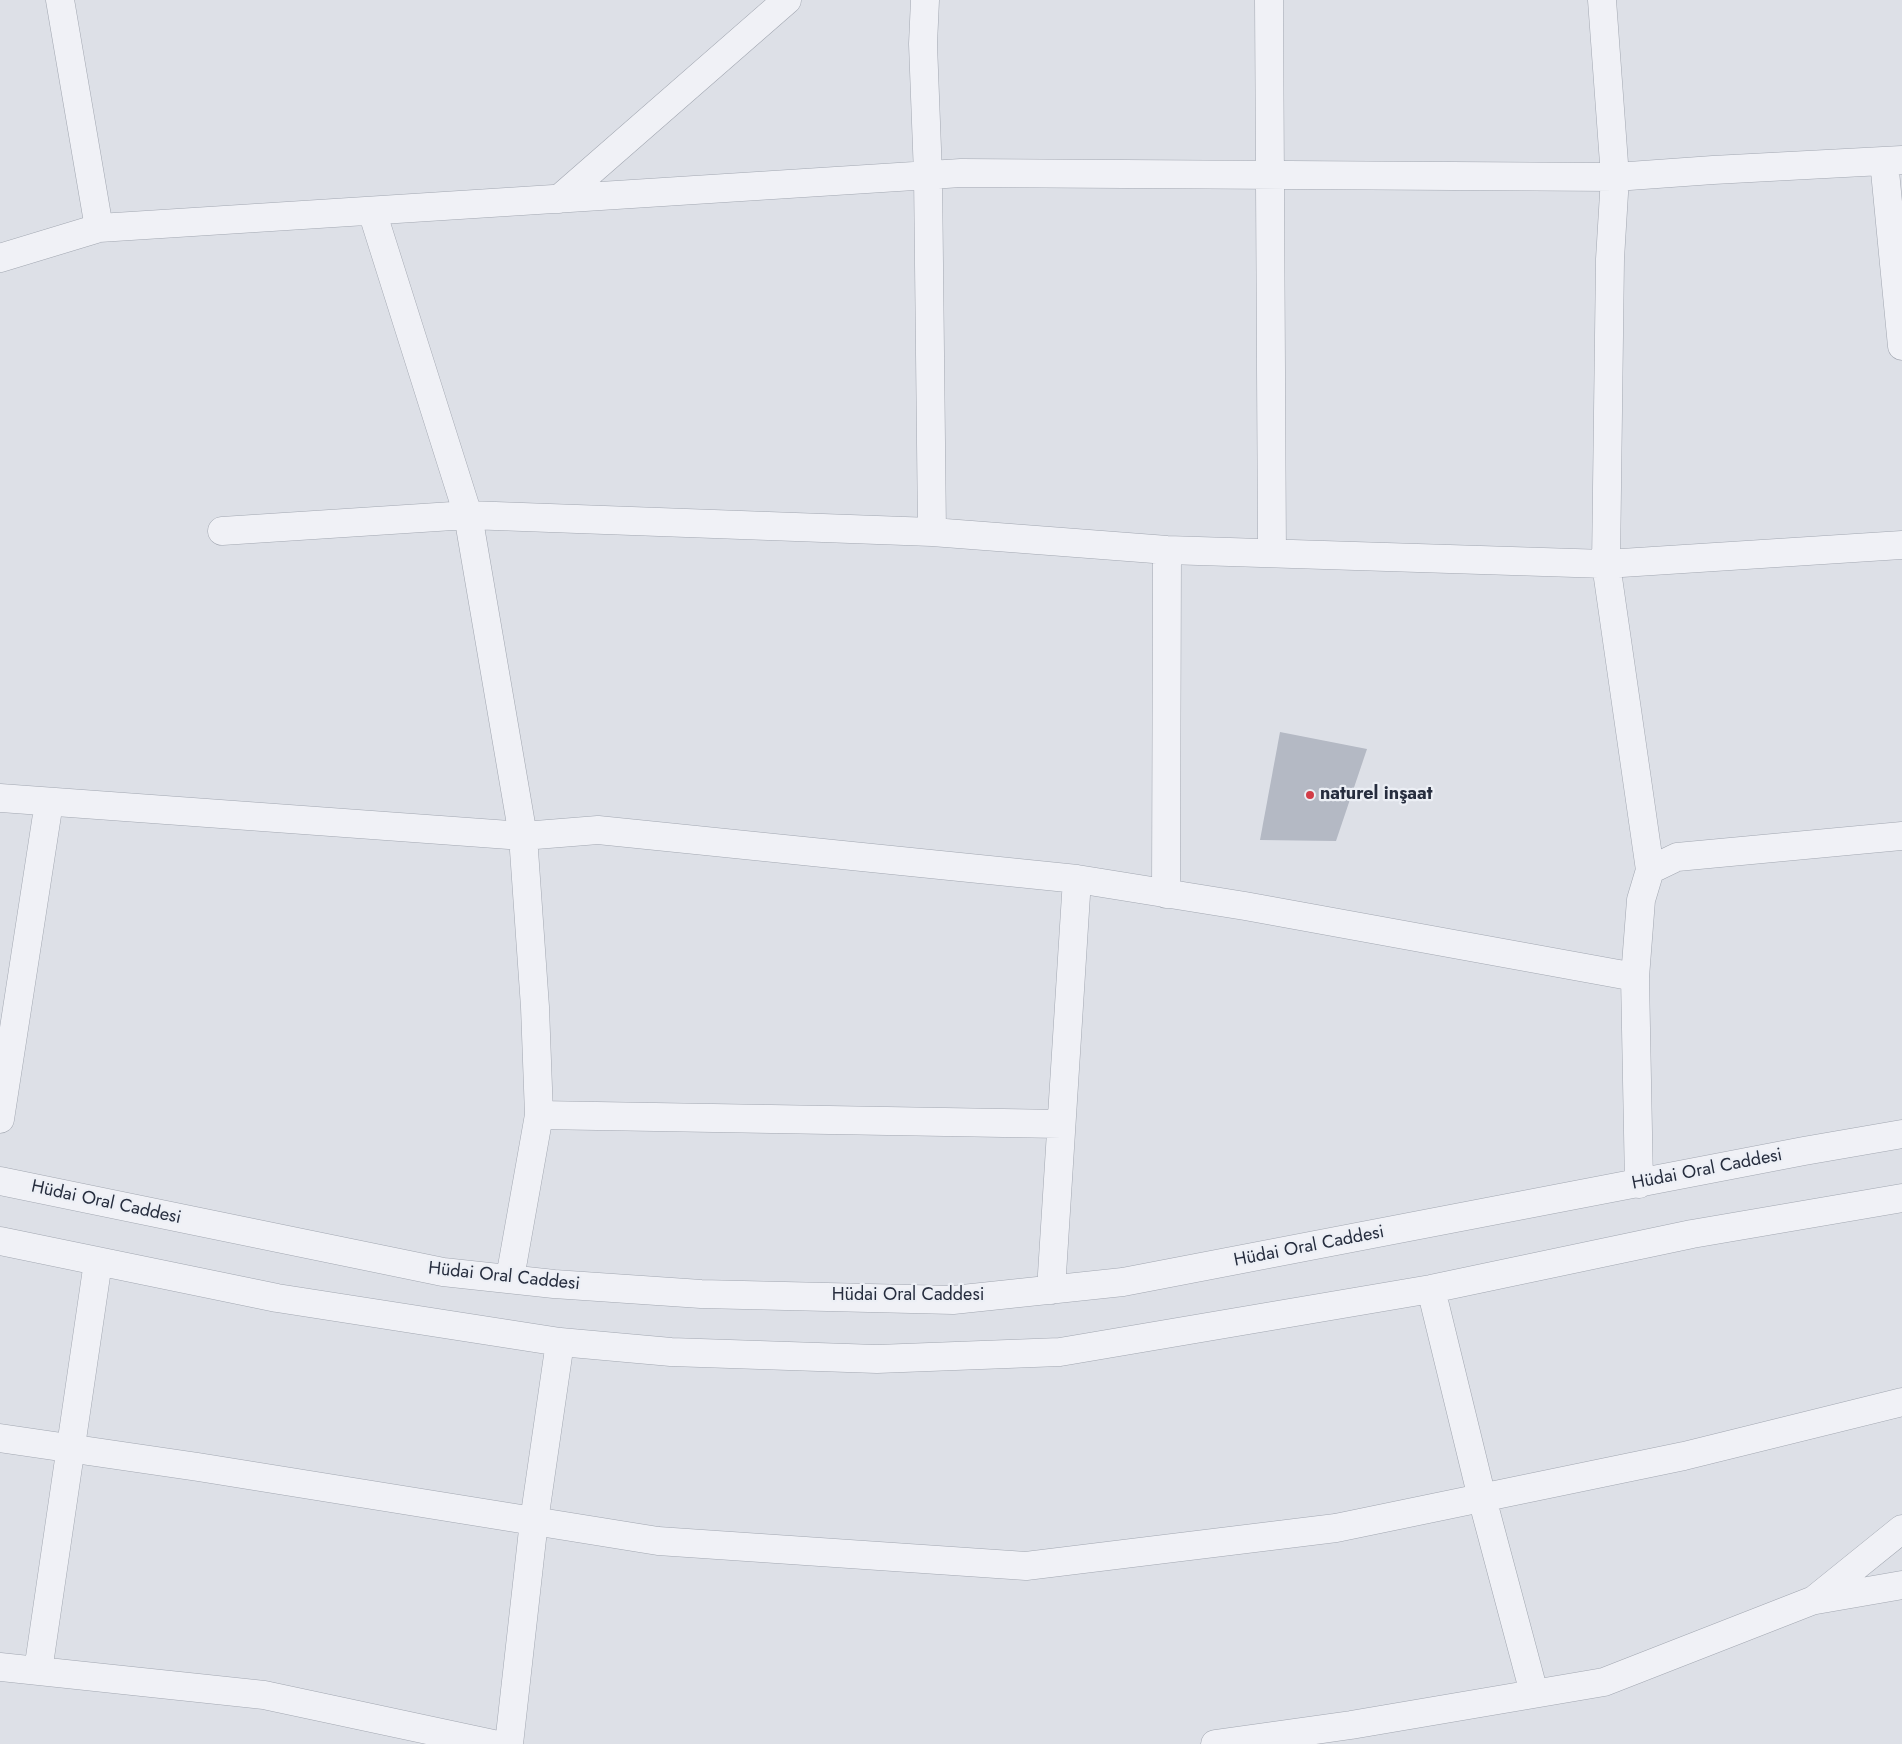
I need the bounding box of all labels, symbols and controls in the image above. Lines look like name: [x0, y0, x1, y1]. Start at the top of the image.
place label: naturel inşaat: [1320, 784, 1432, 806]
marker: naturel inşaat: [1304, 789, 1316, 801]
street label: Hüdai Oral Caddesi: [1630, 1145, 1784, 1195]
street label: Hüdai Oral Caddesi: [29, 1177, 183, 1229]
street label: Hüdai Oral Caddesi: [1232, 1222, 1386, 1272]
street label: Hüdai Oral Caddesi: [427, 1258, 581, 1296]
street label: Hüdai Oral Caddesi: [832, 1285, 984, 1307]

